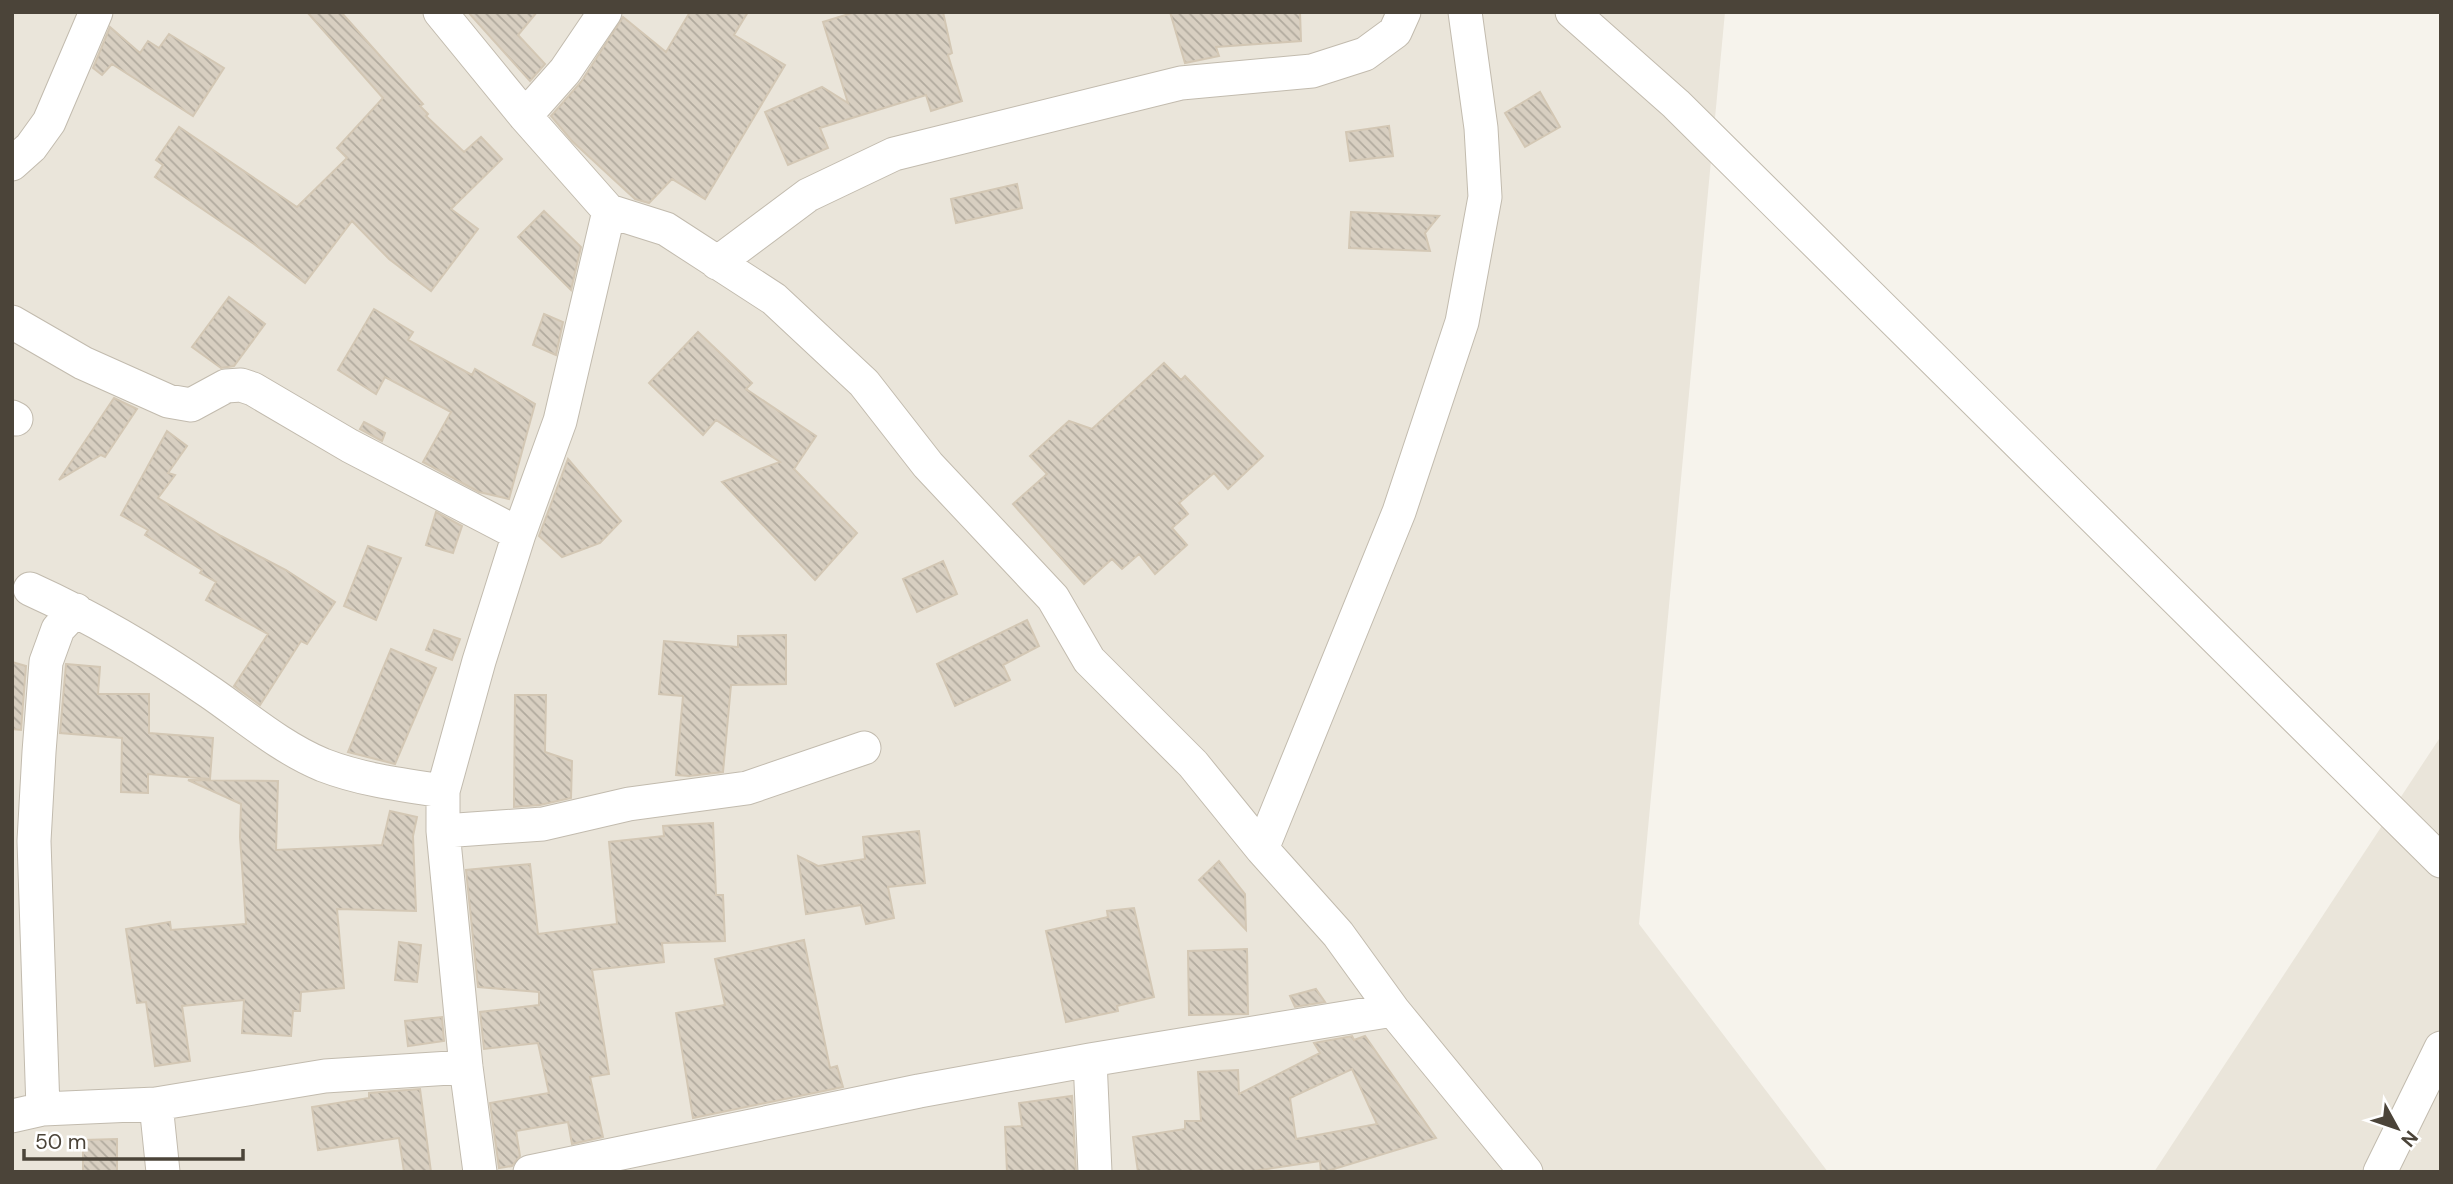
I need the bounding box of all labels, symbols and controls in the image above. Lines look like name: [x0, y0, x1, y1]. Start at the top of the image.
north arrow: [2362, 1093, 2432, 1163]
scale bar: [24, 1118, 243, 1162]
text: N: [2396, 1125, 2424, 1152]
text: 50 m: [35, 1128, 86, 1156]

